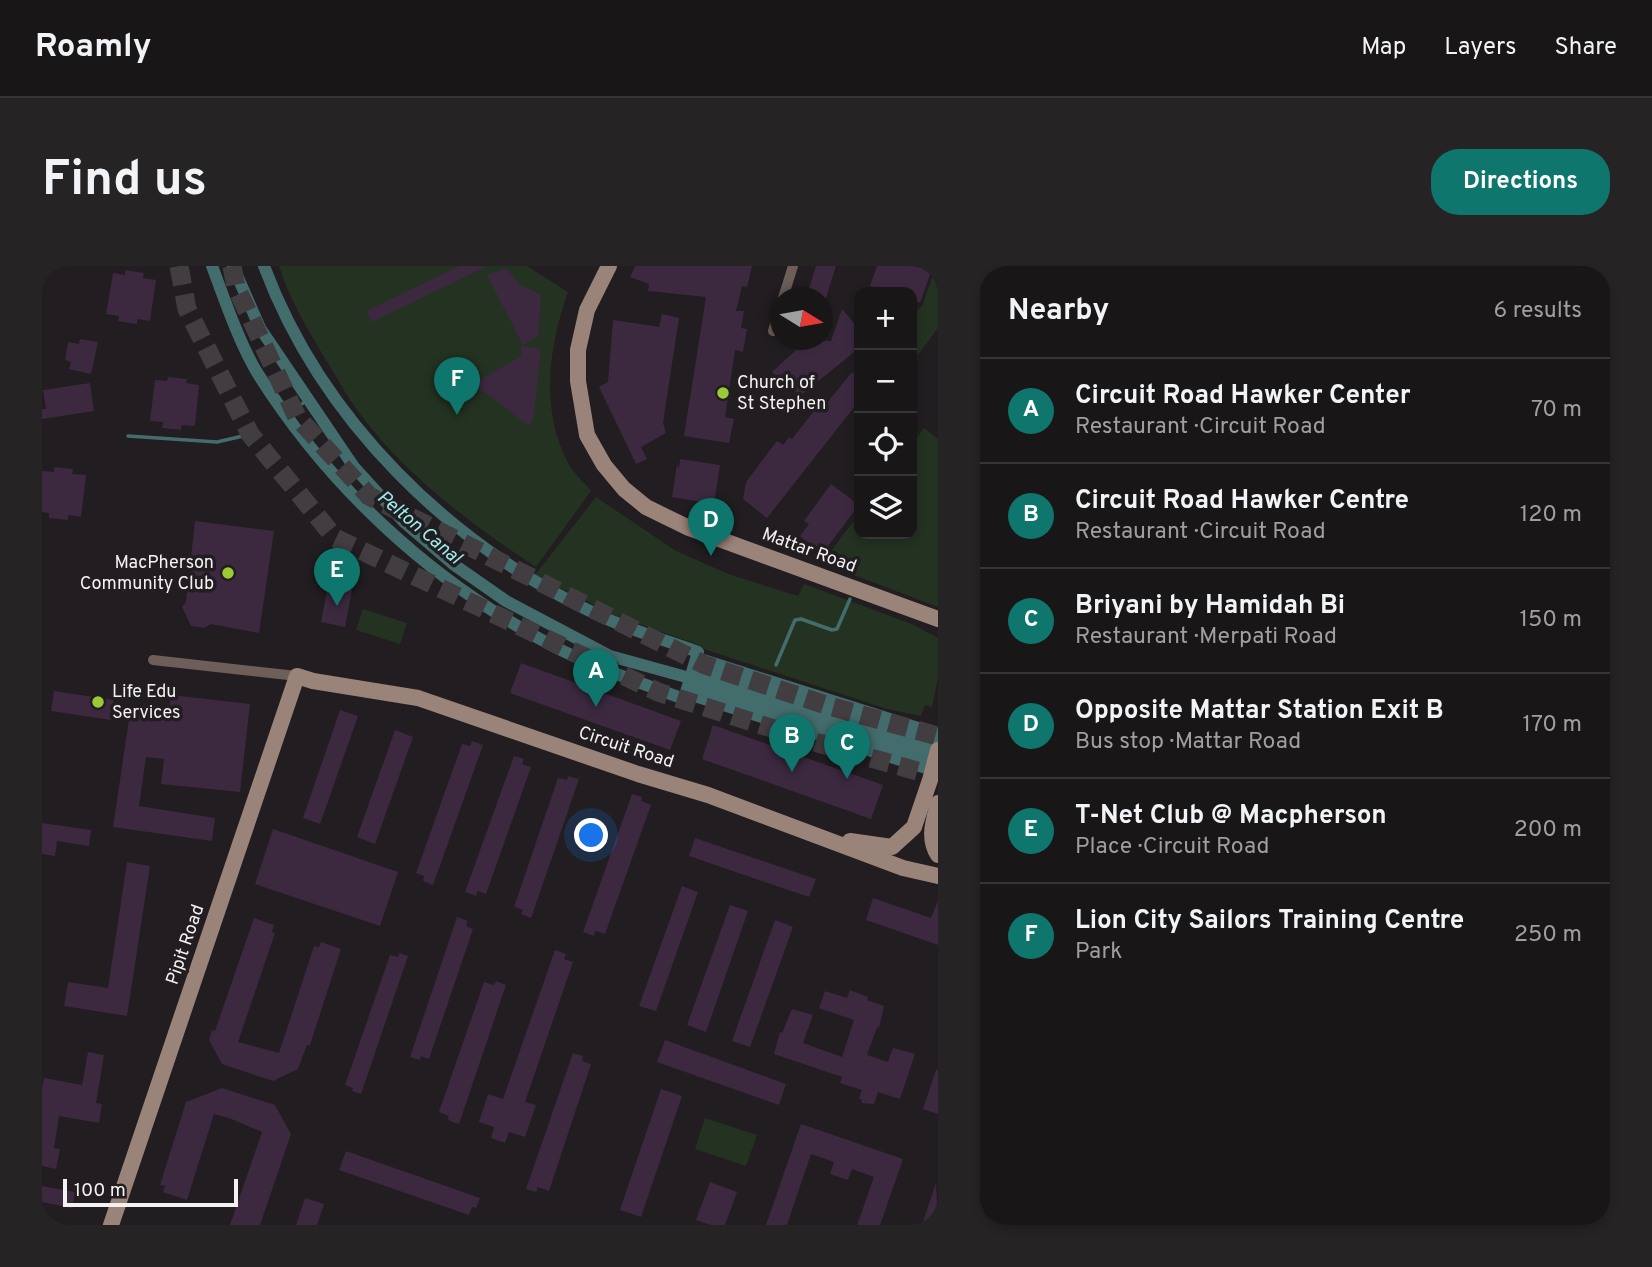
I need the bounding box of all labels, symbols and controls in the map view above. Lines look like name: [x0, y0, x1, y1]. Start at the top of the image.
text: Roamly: [35, 27, 151, 69]
text: Map: [1361, 33, 1406, 63]
text: Layers: [1444, 33, 1516, 63]
text: Share: [1554, 33, 1617, 63]
button: Directions: [1431, 149, 1610, 215]
text: Find us: [42, 151, 207, 213]
north arrow: [770, 287, 833, 350]
map controls: [854, 287, 917, 539]
button: +: [854, 287, 917, 350]
text: Nearby: [1008, 293, 1109, 330]
text: 6 results: [1494, 297, 1582, 326]
button: −: [854, 350, 917, 413]
pin: F: [434, 357, 480, 415]
place label: Church of St Stephen: [737, 372, 826, 416]
text: Circuit Road Hawker Center: [1075, 380, 1411, 413]
marker: Church of St Stephen: [715, 385, 731, 401]
text: A: [1023, 396, 1039, 425]
text: 70 m: [1531, 396, 1582, 425]
button: locate: [854, 413, 917, 476]
text: Restaurant · Circuit Road: [1075, 413, 1326, 442]
button: layers: [854, 476, 917, 539]
text: Circuit Road Hawker Centre: [1075, 485, 1409, 518]
water label: Pelton Canal: [372, 486, 467, 571]
pin: D: [688, 498, 734, 556]
text: B: [1023, 501, 1039, 530]
text: 120 m: [1520, 501, 1582, 530]
text: Restaurant · Circuit Road: [1075, 518, 1326, 547]
street label: Mattar Road: [759, 523, 859, 579]
pin: E: [314, 548, 360, 606]
place label: MacPherson Community Club: [80, 552, 214, 596]
marker: MacPherson Community Club: [220, 565, 236, 581]
text: Briyani by Hamidah Bi: [1075, 590, 1345, 623]
text: C: [1024, 606, 1038, 635]
text: 150 m: [1520, 606, 1582, 635]
text: Restaurant · Merpati Road: [1075, 623, 1337, 652]
pin: A: [573, 649, 619, 707]
place label: Life Edu Services: [112, 681, 180, 725]
marker: Life Edu Services: [90, 694, 106, 710]
text: Opposite Mattar Station Exit B: [1075, 695, 1444, 728]
text: D: [1023, 711, 1039, 740]
text: 170 m: [1523, 711, 1582, 740]
pin: B: [769, 714, 815, 772]
pin: C: [824, 721, 870, 779]
street label: Circuit Road: [575, 722, 677, 774]
text: Bus stop · Mattar Road: [1075, 728, 1301, 757]
text: T-Net Club @ Macpherson: [1075, 800, 1387, 833]
text: E: [1024, 816, 1038, 845]
text: 200 m: [1514, 816, 1582, 845]
your location: [574, 818, 608, 852]
text: Place · Circuit Road: [1075, 833, 1269, 862]
street label: Pipit Road: [162, 902, 210, 988]
text: Lion City Sailors Training Centre: [1075, 905, 1464, 938]
text: F: [1024, 921, 1038, 950]
text: 250 m: [1514, 921, 1582, 950]
text: Park: [1075, 938, 1122, 967]
scale bar: [63, 1176, 238, 1208]
text: 100 m: [74, 1179, 126, 1203]

